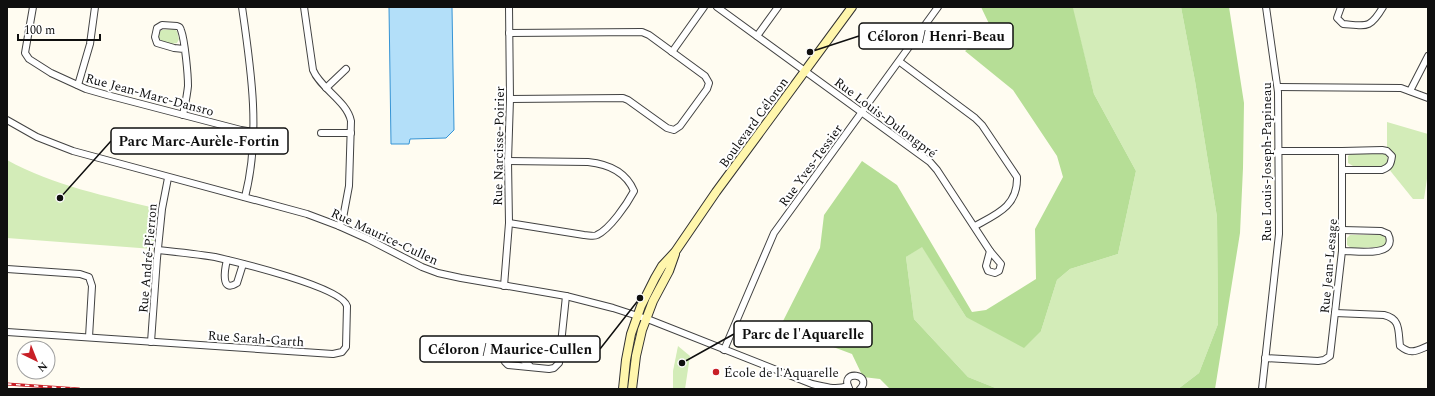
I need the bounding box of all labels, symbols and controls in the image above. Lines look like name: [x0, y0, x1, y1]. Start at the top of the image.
scale bar: [18, 16, 100, 42]
text: 100 m: [24, 21, 55, 40]
callout: Céloron / Henri-Beau: [859, 23, 1013, 49]
text: Céloron / Henri-Beau: [867, 26, 1005, 47]
street label: Rue Jean-Marc-Dansro: [83, 68, 216, 122]
street label: Rue Louis-Dulongpré: [830, 72, 941, 163]
street label: Boulevard Céloron: [714, 73, 794, 172]
street label: Rue Louis-Joseph-Papineau: [1257, 82, 1277, 242]
street label: Rue Narcisse-Poirier: [488, 86, 510, 206]
street label: Rue Yves-Tessier: [774, 120, 848, 211]
callout: Parc Marc-Aurèle-Fortin: [111, 128, 288, 154]
text: Parc Marc-Aurèle-Fortin: [118, 131, 280, 152]
street label: Rue André-Pierron: [133, 202, 163, 314]
street label: Rue Maurice-Cullen: [328, 203, 442, 271]
street label: Rue Jean-Lesage: [1315, 218, 1343, 314]
callout: Parc de l'Aquarelle: [734, 321, 872, 347]
text: Parc de l'Aquarelle: [742, 324, 864, 345]
street label: Rue Sarah-Garth: [207, 326, 305, 352]
callout: Céloron / Maurice-Cullen: [420, 336, 600, 362]
text: Céloron / Maurice-Cullen: [428, 339, 592, 360]
north arrow: [16, 340, 56, 380]
text: N: [33, 358, 52, 376]
place label: École de l'Aquarelle: [724, 363, 839, 383]
marker: École de l'Aquarelle: [711, 367, 721, 377]

